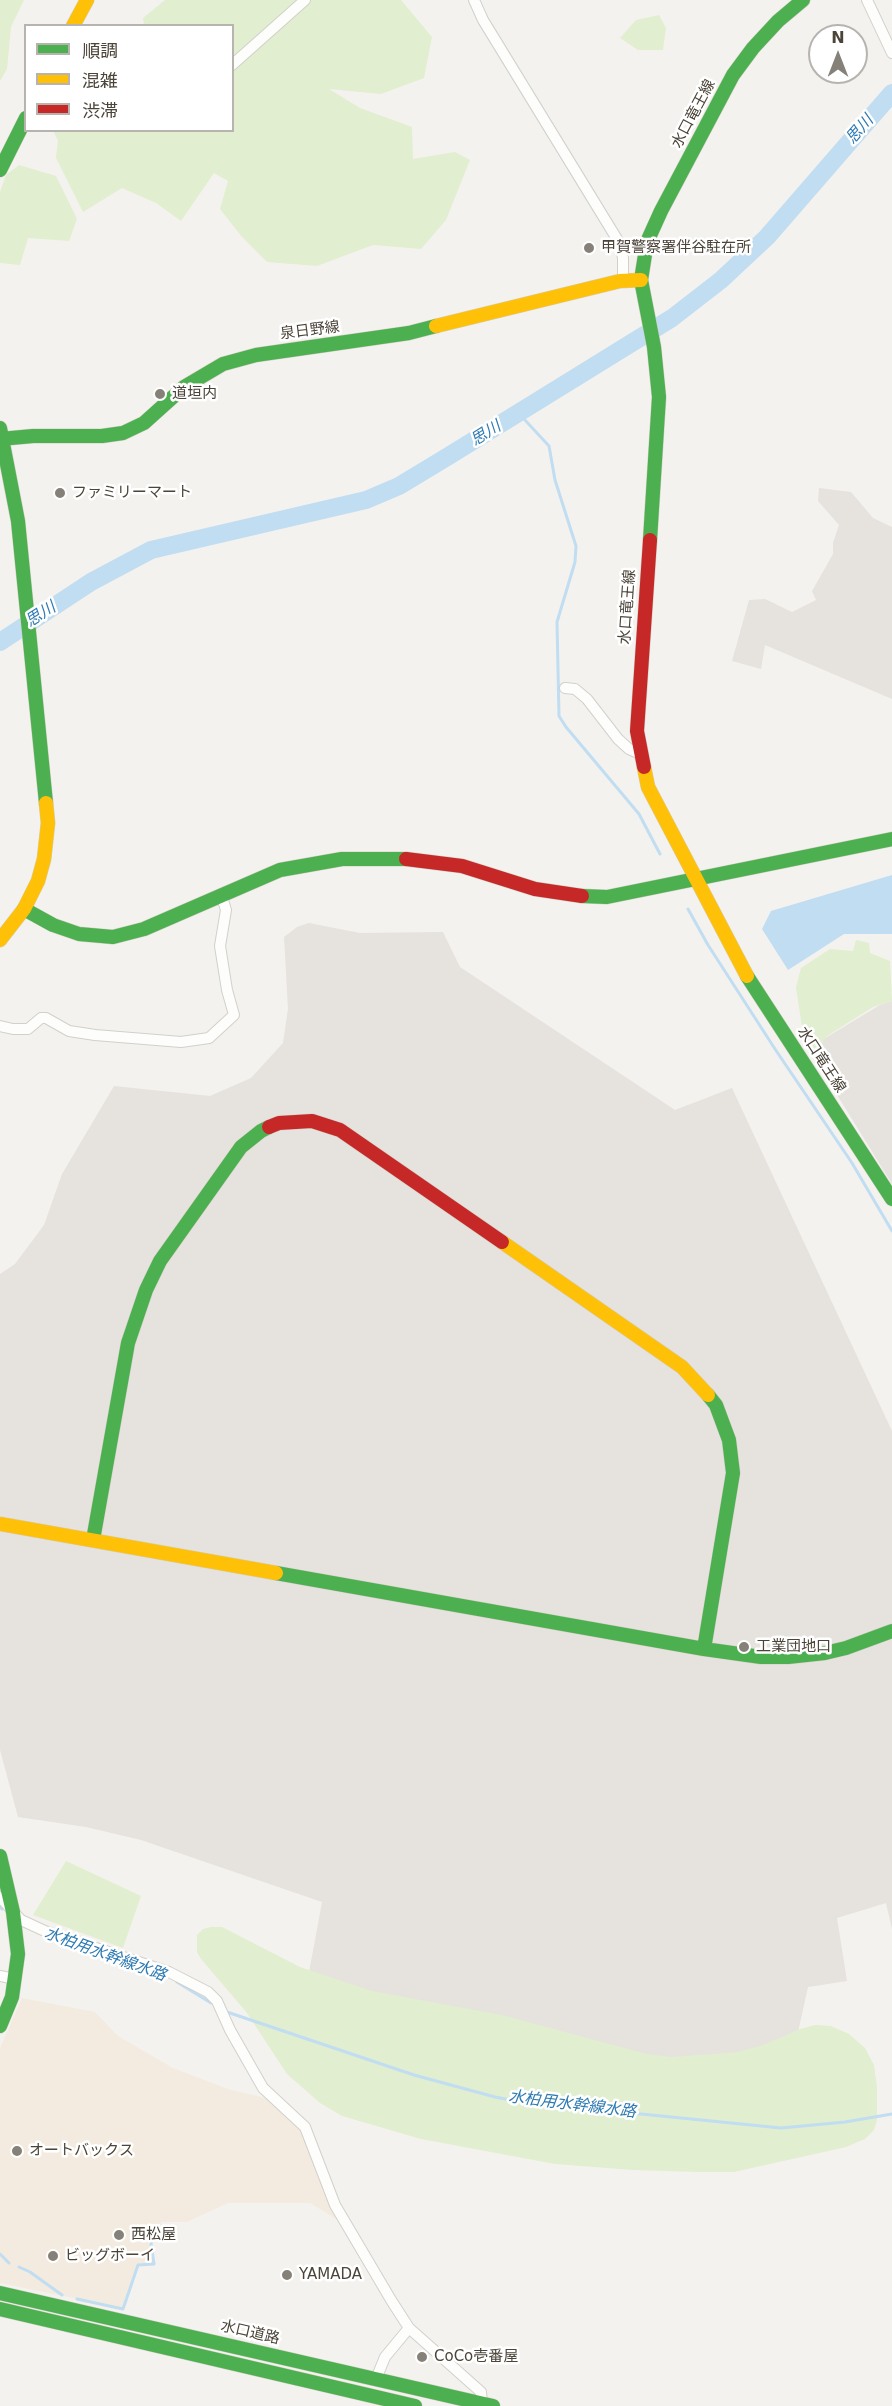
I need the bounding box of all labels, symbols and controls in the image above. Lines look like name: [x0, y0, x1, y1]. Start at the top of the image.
legend: [24, 24, 234, 132]
north arrow: [808, 24, 868, 84]
text: N: [831, 28, 845, 47]
text: 順調: [82, 40, 118, 61]
text: 混雑: [82, 70, 118, 91]
street label: 水口竜王線: [668, 77, 720, 151]
text: 渋滞: [82, 100, 118, 121]
water label: 思川: [842, 112, 878, 148]
place label: 甲賀警察署伴谷駐在所: [601, 239, 751, 257]
marker: 甲賀警察署伴谷駐在所: [582, 241, 596, 255]
street label: 泉日野線: [279, 318, 341, 344]
place label: 道垣内: [172, 385, 217, 403]
marker: 道垣内: [153, 387, 167, 401]
water label: 思川: [467, 417, 505, 451]
place label: ファミリーマート: [72, 484, 192, 502]
marker: ファミリーマート: [53, 486, 67, 500]
street label: 水口竜王線: [616, 569, 640, 645]
water label: 思川: [22, 598, 60, 632]
street label: 水口竜王線: [793, 1024, 849, 1096]
place label: 工業団地口: [756, 1638, 831, 1656]
marker: 工業団地口: [737, 1640, 751, 1654]
water label: 水柏用水幹線水路: [42, 1924, 168, 1986]
water label: 水柏用水幹線水路: [507, 2088, 637, 2122]
place label: オートバックス: [29, 2142, 134, 2160]
marker: オートバックス: [10, 2144, 24, 2158]
place label: 西松屋: [131, 2226, 176, 2244]
marker: 西松屋: [112, 2228, 126, 2242]
place label: ビッグボーイ: [65, 2247, 155, 2265]
marker: ビッグボーイ: [46, 2249, 60, 2263]
place label: YAMADA: [299, 2266, 362, 2284]
marker: YAMADA: [280, 2268, 294, 2282]
street label: 水口道路: [219, 2317, 281, 2349]
place label: CoCo壱番屋: [434, 2348, 518, 2366]
marker: CoCo壱番屋: [415, 2350, 429, 2364]

